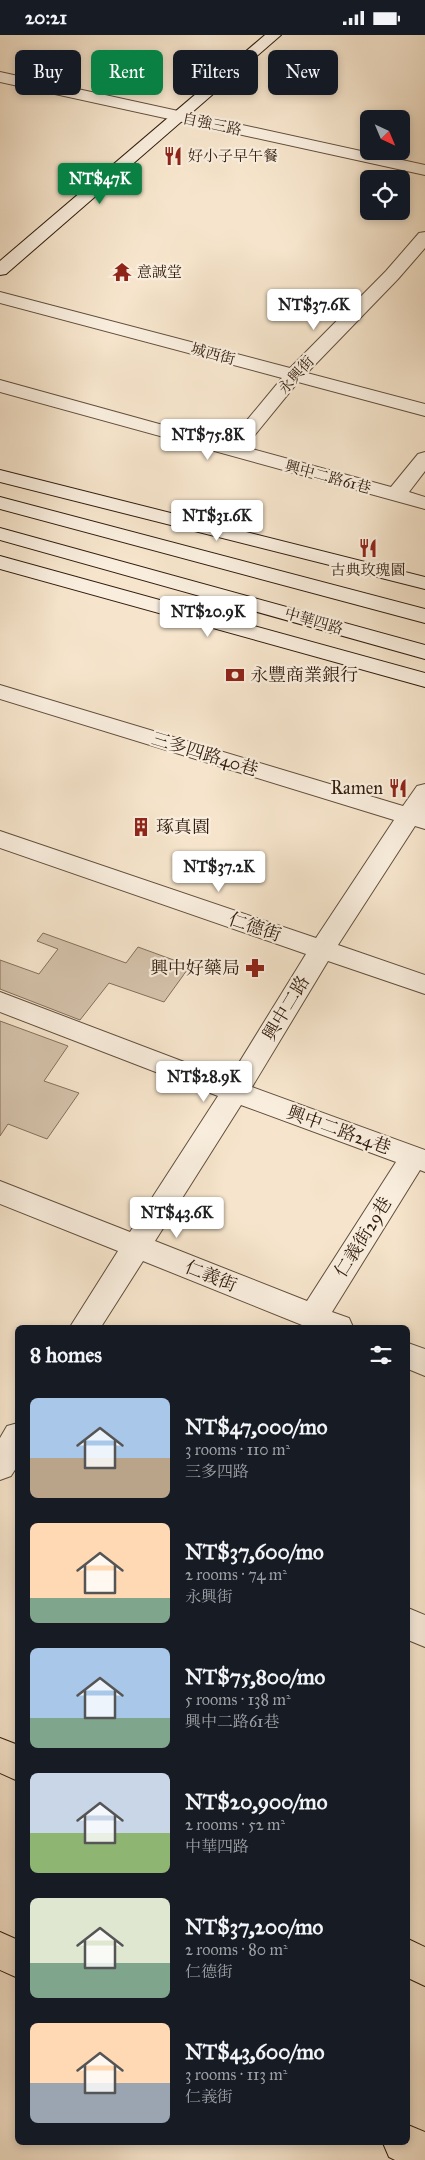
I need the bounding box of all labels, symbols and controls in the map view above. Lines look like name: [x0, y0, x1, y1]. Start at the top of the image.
text: 20:21: [25, 6, 67, 29]
chip: Buy: [15, 50, 81, 95]
chip: Rent: [91, 50, 163, 95]
chip: Filters: [173, 50, 258, 95]
chip: New: [268, 50, 338, 95]
street label: 自強三路: [181, 109, 243, 139]
north arrow: [360, 110, 410, 160]
map controls: [360, 110, 410, 220]
restaurant icon: 好小子早午餐: [162, 145, 184, 167]
place label: 好小子早午餐: [188, 147, 278, 165]
pin: NT$47K: [59, 163, 141, 205]
text: NT$47K: [69, 169, 131, 188]
button: locate: [360, 170, 410, 220]
temple icon: 意誠堂: [111, 261, 133, 283]
place label: 意誠堂: [137, 263, 182, 281]
pin: NT$37.6K: [262, 289, 366, 331]
text: NT$37.6K: [278, 295, 350, 314]
street label: 城西街: [189, 339, 237, 369]
street label: 永興街: [274, 352, 318, 398]
pin: NT$75.8K: [156, 419, 260, 461]
text: NT$75.8K: [172, 425, 244, 444]
street label: 興中二路61巷: [283, 457, 373, 497]
pin: NT$31.6K: [165, 499, 269, 542]
text: NT$31.6K: [182, 506, 252, 525]
restaurant icon: 古典玫瑰園: [357, 537, 379, 559]
place label: 古典玫瑰園: [330, 561, 406, 579]
pin: NT$20.9K: [156, 595, 260, 638]
text: NT$20.9K: [171, 602, 245, 621]
street label: 中華四路: [283, 604, 345, 638]
bank icon: 永豐商業銀行: [224, 664, 246, 686]
place label: 永豐商業銀行: [250, 664, 358, 686]
street label: 三多四路40巷: [149, 727, 261, 781]
place label: Ramen: [330, 777, 383, 799]
restaurant icon: Ramen: [387, 777, 409, 799]
building icon: 琢真園: [130, 816, 152, 838]
place label: 琢真園: [156, 816, 210, 838]
pin: NT$37.2K: [167, 851, 271, 893]
text: NT$37.2K: [183, 857, 255, 876]
street label: 仁德街: [226, 908, 284, 946]
place label: 興中好藥局: [150, 957, 240, 979]
pharmacy icon: 興中好藥局: [244, 957, 266, 979]
street label: 興中二路: [258, 971, 314, 1045]
pin: NT$28.9K: [152, 1061, 256, 1103]
text: NT$28.9K: [167, 1067, 241, 1086]
street label: 興中二路24巷: [284, 1101, 394, 1159]
street label: 仁義街29巷: [330, 1193, 396, 1281]
pin: NT$43.6K: [125, 1197, 229, 1239]
text: NT$43.6K: [141, 1203, 213, 1222]
street label: 仁義街: [182, 1256, 240, 1296]
icon: filters: [367, 1341, 395, 1369]
text: 8 homes: [30, 1342, 102, 1368]
text: NT$47,000/mo: [185, 1414, 328, 1440]
icon: home: [70, 1418, 130, 1478]
text: 3 rooms · 110 m²: [185, 1440, 290, 1459]
text: 三多四路: [185, 1462, 249, 1481]
text: NT$37,600/mo: [185, 1539, 324, 1565]
icon: home: [70, 1543, 130, 1603]
text: 2 rooms · 74 m²: [185, 1565, 287, 1584]
text: 永興街: [185, 1587, 233, 1606]
text: NT$75,800/mo: [185, 1664, 325, 1690]
icon: home: [70, 1668, 130, 1728]
text: 5 rooms · 138 m²: [185, 1690, 291, 1709]
text: 興中二路61巷: [185, 1712, 279, 1731]
text: NT$20,900/mo: [185, 1789, 327, 1815]
icon: home: [70, 1793, 130, 1853]
text: 2 rooms · 52 m²: [185, 1815, 285, 1834]
text: 中華四路: [185, 1837, 249, 1856]
text: NT$37,200/mo: [185, 1914, 323, 1940]
icon: home: [70, 1918, 130, 1978]
text: 2 rooms · 80 m²: [185, 1940, 288, 1959]
text: 仁德街: [185, 1962, 233, 1981]
text: NT$43,600/mo: [185, 2039, 325, 2065]
icon: home: [70, 2043, 130, 2103]
text: 3 rooms · 113 m²: [185, 2065, 287, 2084]
text: 仁義街: [185, 2087, 233, 2106]

